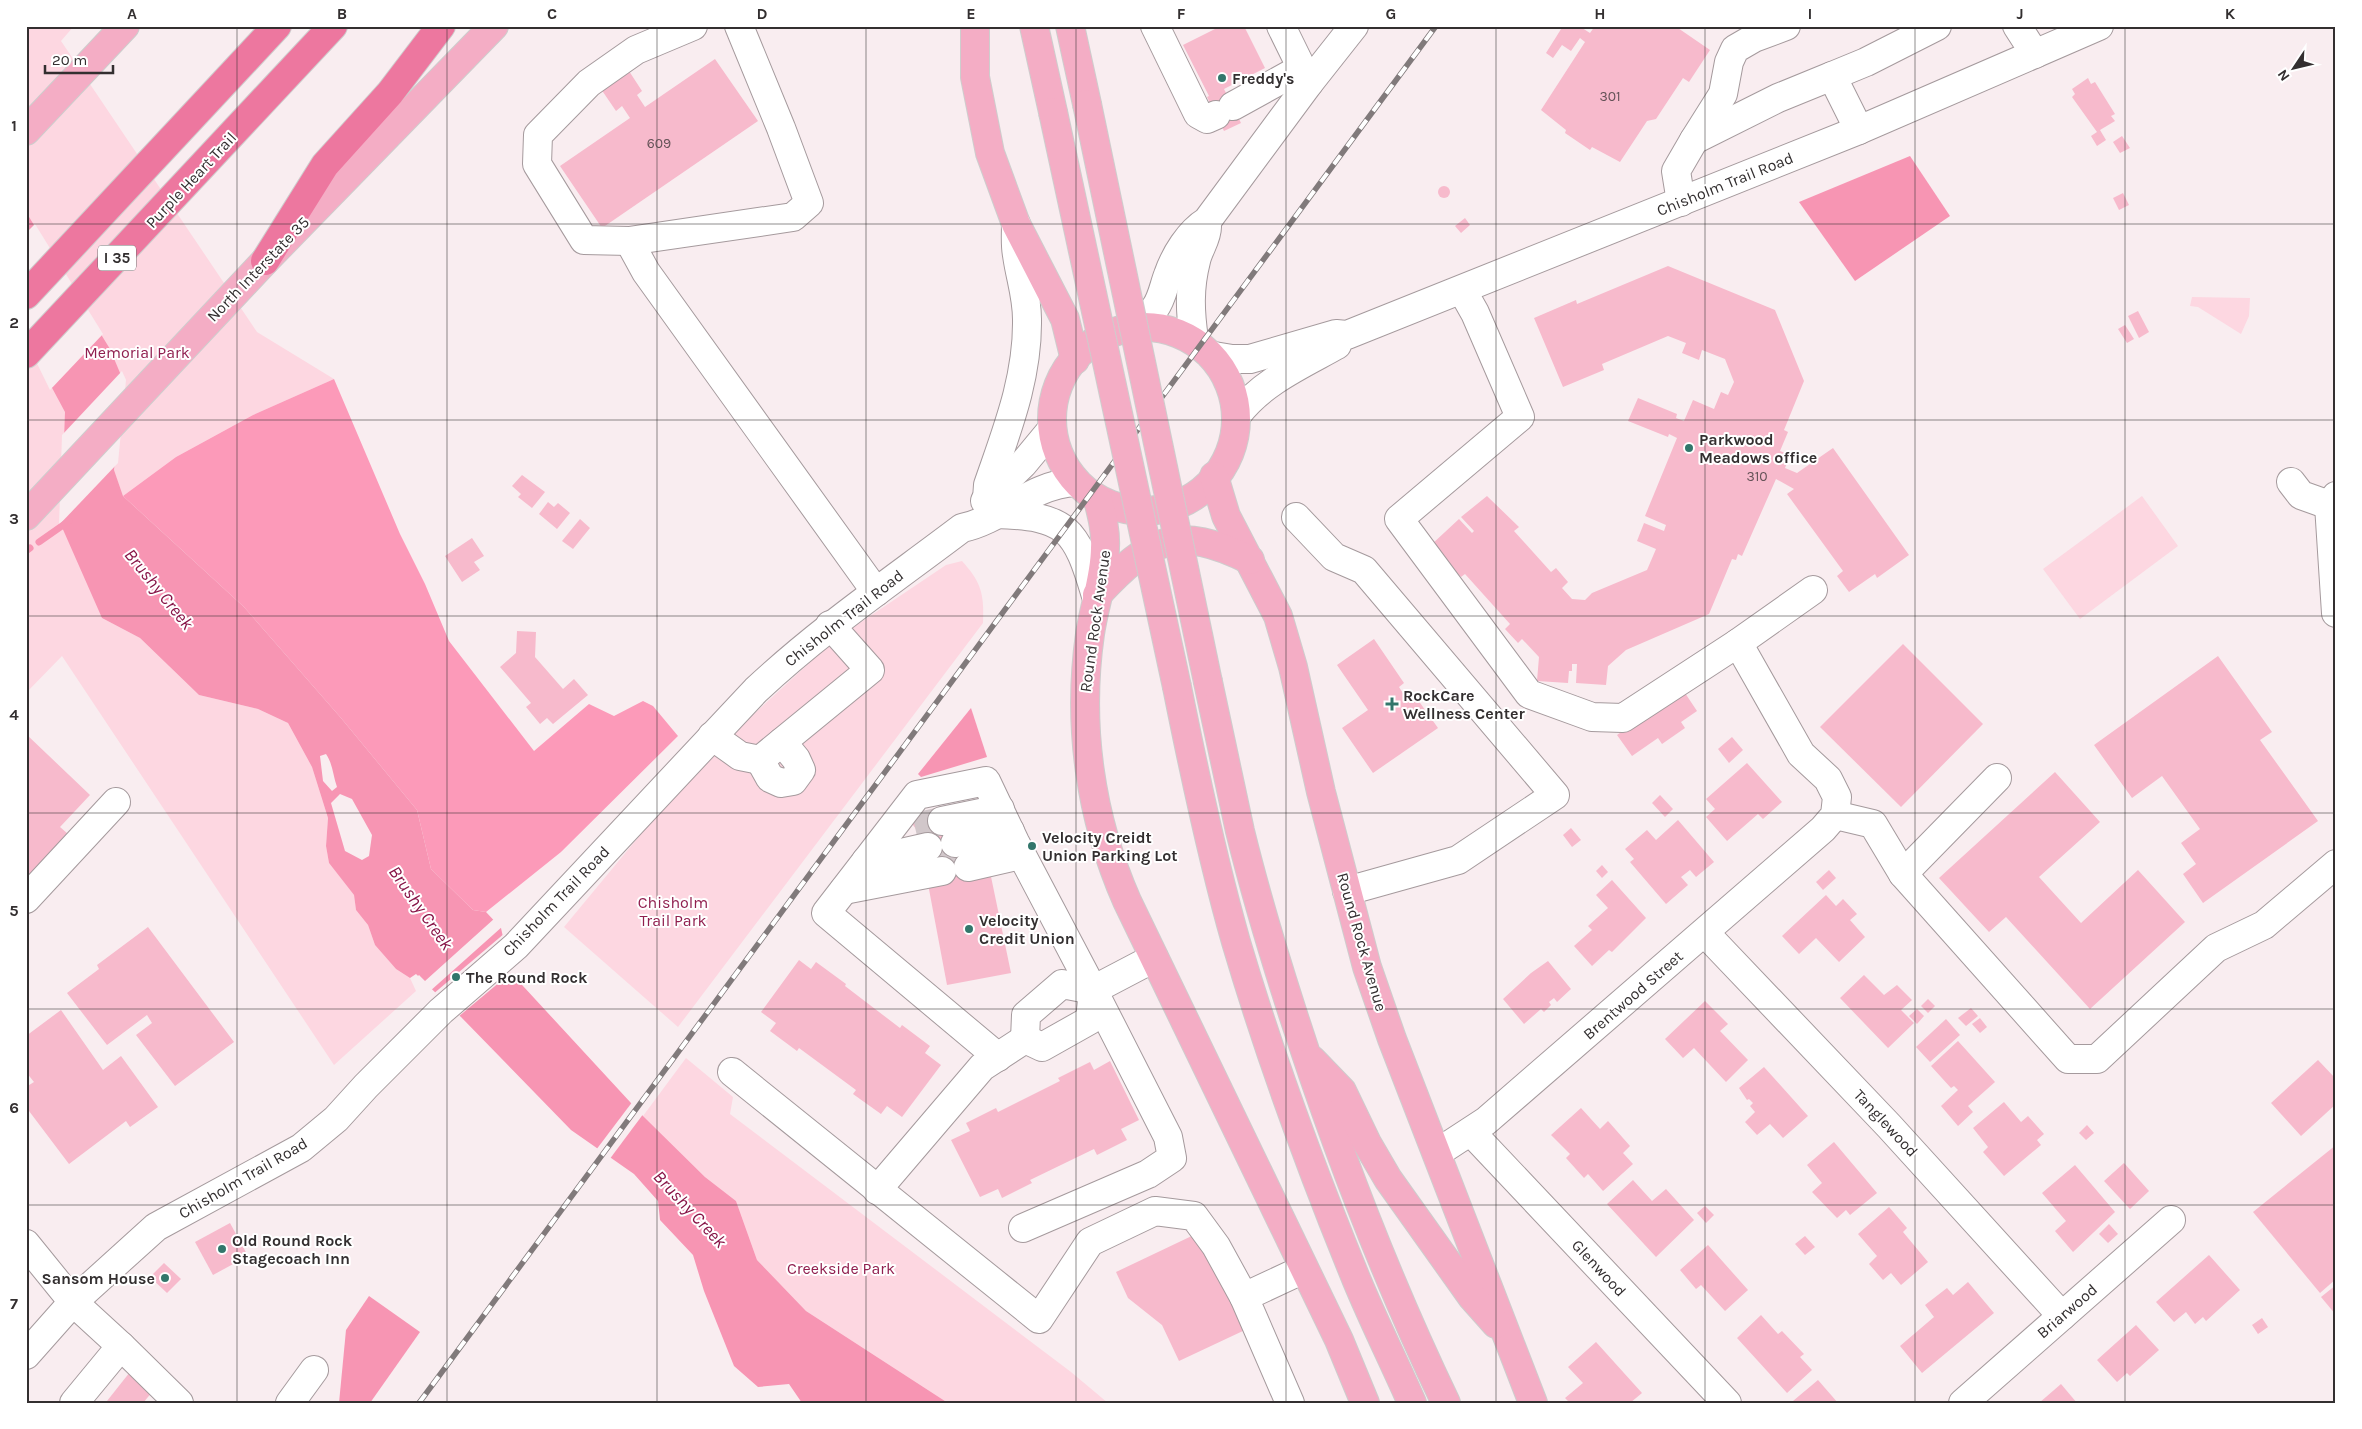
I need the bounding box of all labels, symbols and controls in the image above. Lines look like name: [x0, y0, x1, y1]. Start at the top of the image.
text: A: [127, 4, 137, 23]
text: B: [337, 4, 347, 23]
text: C: [547, 4, 557, 23]
text: D: [757, 4, 768, 23]
text: E: [966, 4, 976, 23]
text: F: [1177, 4, 1186, 23]
text: G: [1386, 4, 1396, 23]
text: H: [1594, 4, 1606, 23]
text: I: [1808, 4, 1812, 23]
text: J: [2016, 4, 2024, 23]
text: K: [2225, 4, 2236, 23]
scale bar: [45, 42, 112, 74]
north arrow: [2270, 42, 2320, 92]
text: 20 m: [52, 51, 87, 69]
text: N: [2274, 66, 2294, 84]
place label: Freddy's: [1232, 69, 1295, 88]
marker: Freddy's: [1216, 72, 1228, 84]
house number: 301: [1599, 88, 1621, 105]
text: 1: [11, 116, 17, 135]
street label: Purple Heart Trail: [142, 128, 240, 232]
house number: 609: [647, 135, 671, 152]
street label: Chisholm Trail Road: [1654, 148, 1796, 220]
street label: North Interstate 35: [203, 212, 313, 326]
road number: I 35: [98, 246, 136, 270]
text: 2: [9, 313, 19, 332]
park label: Memorial Park: [84, 343, 190, 362]
place label: Parkwood Meadows office: [1699, 430, 1817, 467]
marker: Parkwood Meadows office: [1683, 442, 1695, 454]
house number: 310: [1746, 468, 1768, 485]
text: 3: [9, 509, 19, 528]
water label: Brushy Creek: [120, 544, 199, 635]
street label: Round Rock Avenue: [1076, 549, 1114, 693]
street label: Chisholm Trail Road: [781, 566, 907, 670]
place label: RockCare Wellness Center: [1403, 686, 1525, 723]
marker: RockCare Wellness Center: [1385, 697, 1399, 711]
text: 4: [9, 705, 19, 724]
place label: Velocity Creidt Union Parking Lot: [1042, 828, 1178, 865]
marker: Velocity Creidt Union Parking Lot: [1026, 840, 1038, 852]
street label: Chisholm Trail Road: [499, 842, 613, 960]
water label: Brushy Creek: [384, 862, 459, 955]
street label: Round Rock Avenue: [1333, 870, 1391, 1014]
park label: Chisholm Trail Park: [638, 893, 708, 930]
text: 5: [9, 901, 19, 920]
place label: Velocity Credit Union: [979, 911, 1075, 948]
marker: Velocity Credit Union: [963, 923, 975, 935]
street label: Brentwood Street: [1579, 947, 1687, 1043]
place label: The Round Rock: [466, 968, 588, 987]
marker: The Round Rock: [450, 971, 462, 983]
street label: Tanglewood: [1850, 1085, 1922, 1161]
text: 6: [9, 1098, 19, 1117]
street label: Chisholm Trail Road: [175, 1133, 311, 1223]
water label: Brushy Creek: [649, 1166, 732, 1253]
place label: Old Round Rock Stagecoach Inn: [232, 1231, 353, 1268]
street label: Glenwood: [1568, 1235, 1630, 1301]
marker: Old Round Rock Stagecoach Inn: [216, 1243, 228, 1255]
park label: Creekside Park: [787, 1259, 895, 1278]
place label: Sansom House: [41, 1269, 155, 1288]
marker: Sansom House: [159, 1272, 171, 1284]
street label: Briarwood: [2033, 1280, 2101, 1342]
text: 7: [10, 1294, 18, 1313]

